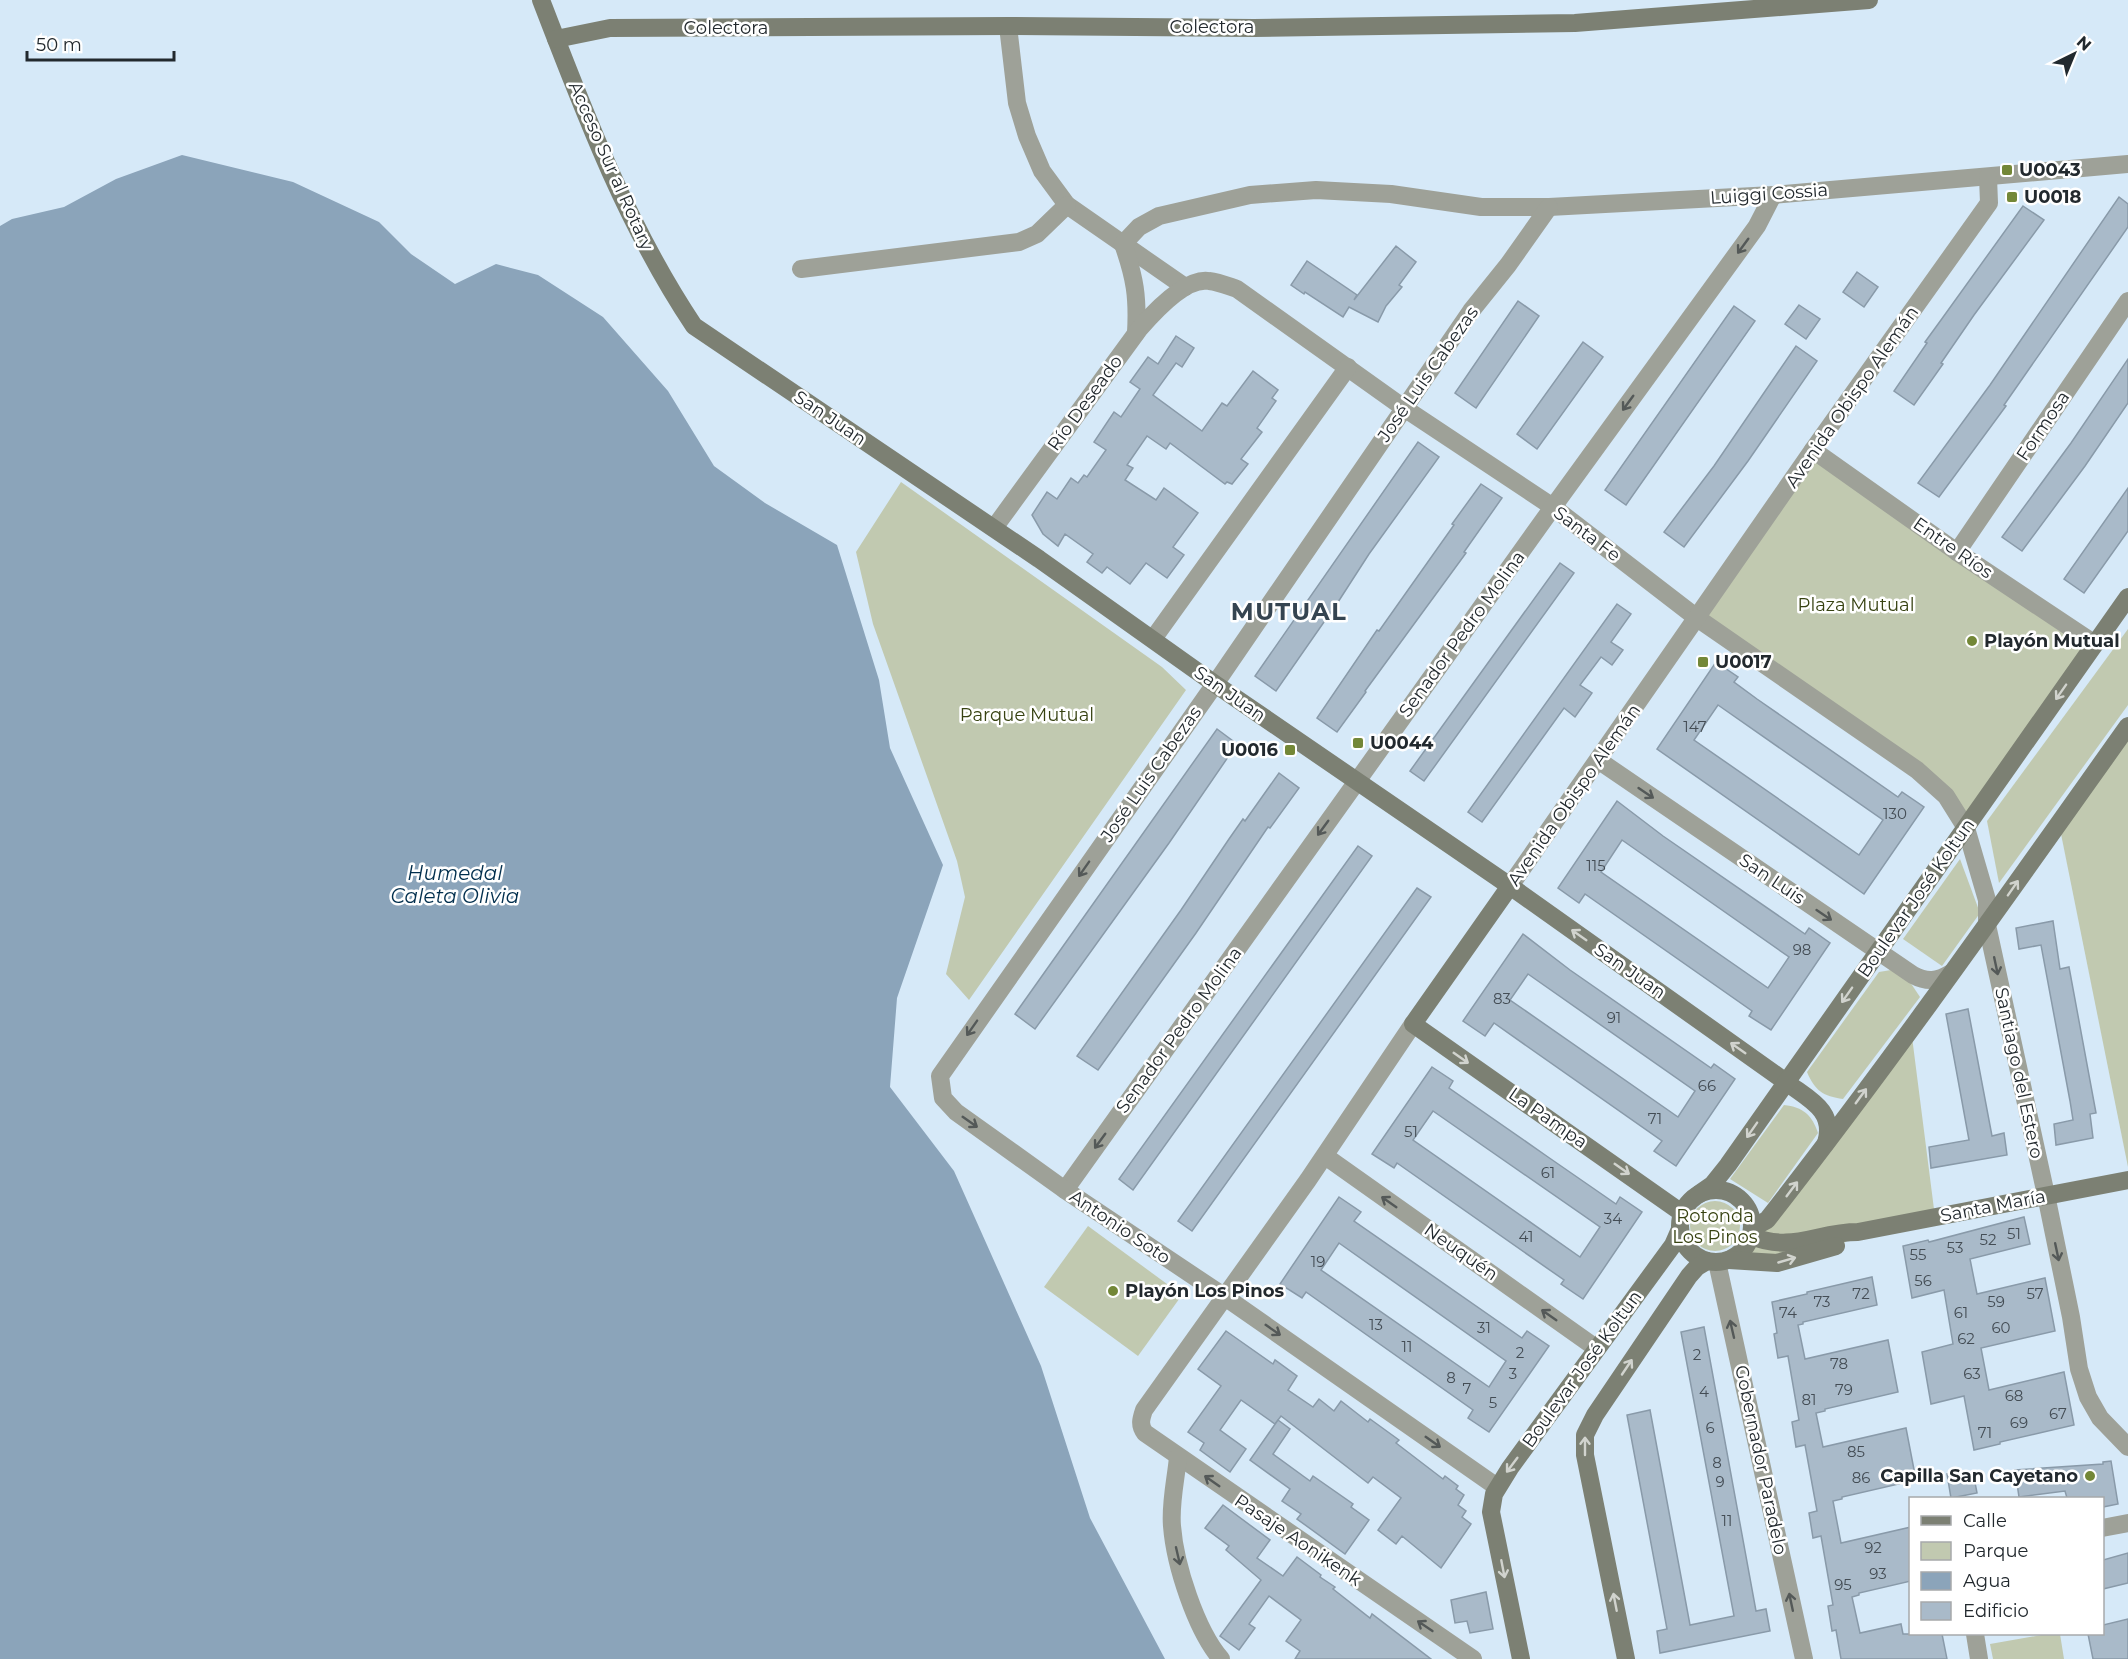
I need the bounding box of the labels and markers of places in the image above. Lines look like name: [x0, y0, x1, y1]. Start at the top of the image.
place label: U0043: [2019, 159, 2081, 181]
marker: U0043: [2000, 163, 2014, 177]
place label: U0018: [2024, 186, 2082, 208]
marker: U0018: [2005, 190, 2019, 204]
place label: Playón Mutual: [1984, 630, 2120, 652]
marker: Playón Mutual: [1965, 634, 1979, 648]
place label: U0017: [1715, 651, 1772, 673]
marker: U0017: [1696, 655, 1710, 669]
place label: U0044: [1370, 732, 1434, 754]
marker: U0044: [1351, 736, 1365, 750]
place label: U0016: [1221, 739, 1279, 761]
marker: U0016: [1283, 743, 1297, 757]
place label: Playón Los Pinos: [1125, 1280, 1284, 1302]
marker: Playón Los Pinos: [1106, 1284, 1120, 1298]
place label: Capilla San Cayetano: [1880, 1465, 2078, 1487]
marker: Capilla San Cayetano: [2083, 1469, 2097, 1483]

